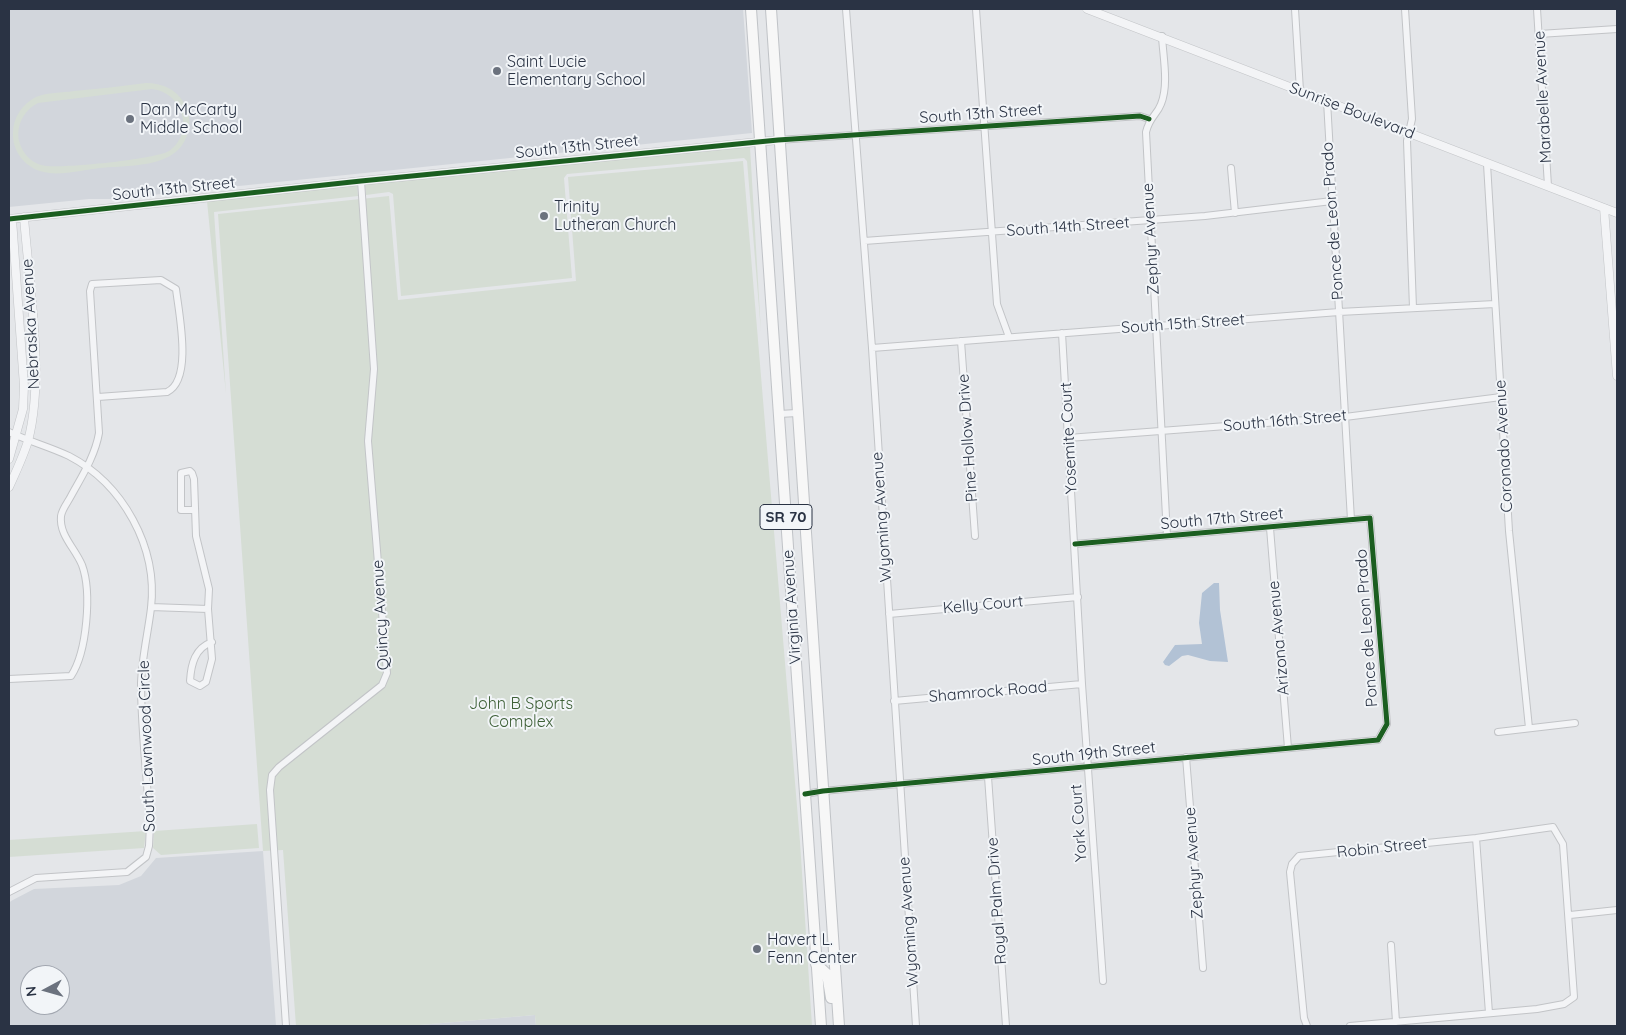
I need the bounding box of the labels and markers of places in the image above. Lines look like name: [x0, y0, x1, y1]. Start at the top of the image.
place label: Saint Lucie Elementary School: [507, 52, 646, 90]
marker: Saint Lucie Elementary School: [491, 65, 503, 77]
place label: Dan McCarty Middle School: [140, 100, 242, 138]
marker: Dan McCarty Middle School: [124, 113, 136, 125]
place label: Trinity Lutheran Church: [554, 197, 676, 235]
marker: Trinity Lutheran Church: [538, 210, 550, 222]
place label: Havert L. Fenn Center: [767, 930, 857, 968]
marker: Havert L. Fenn Center: [751, 943, 763, 955]

